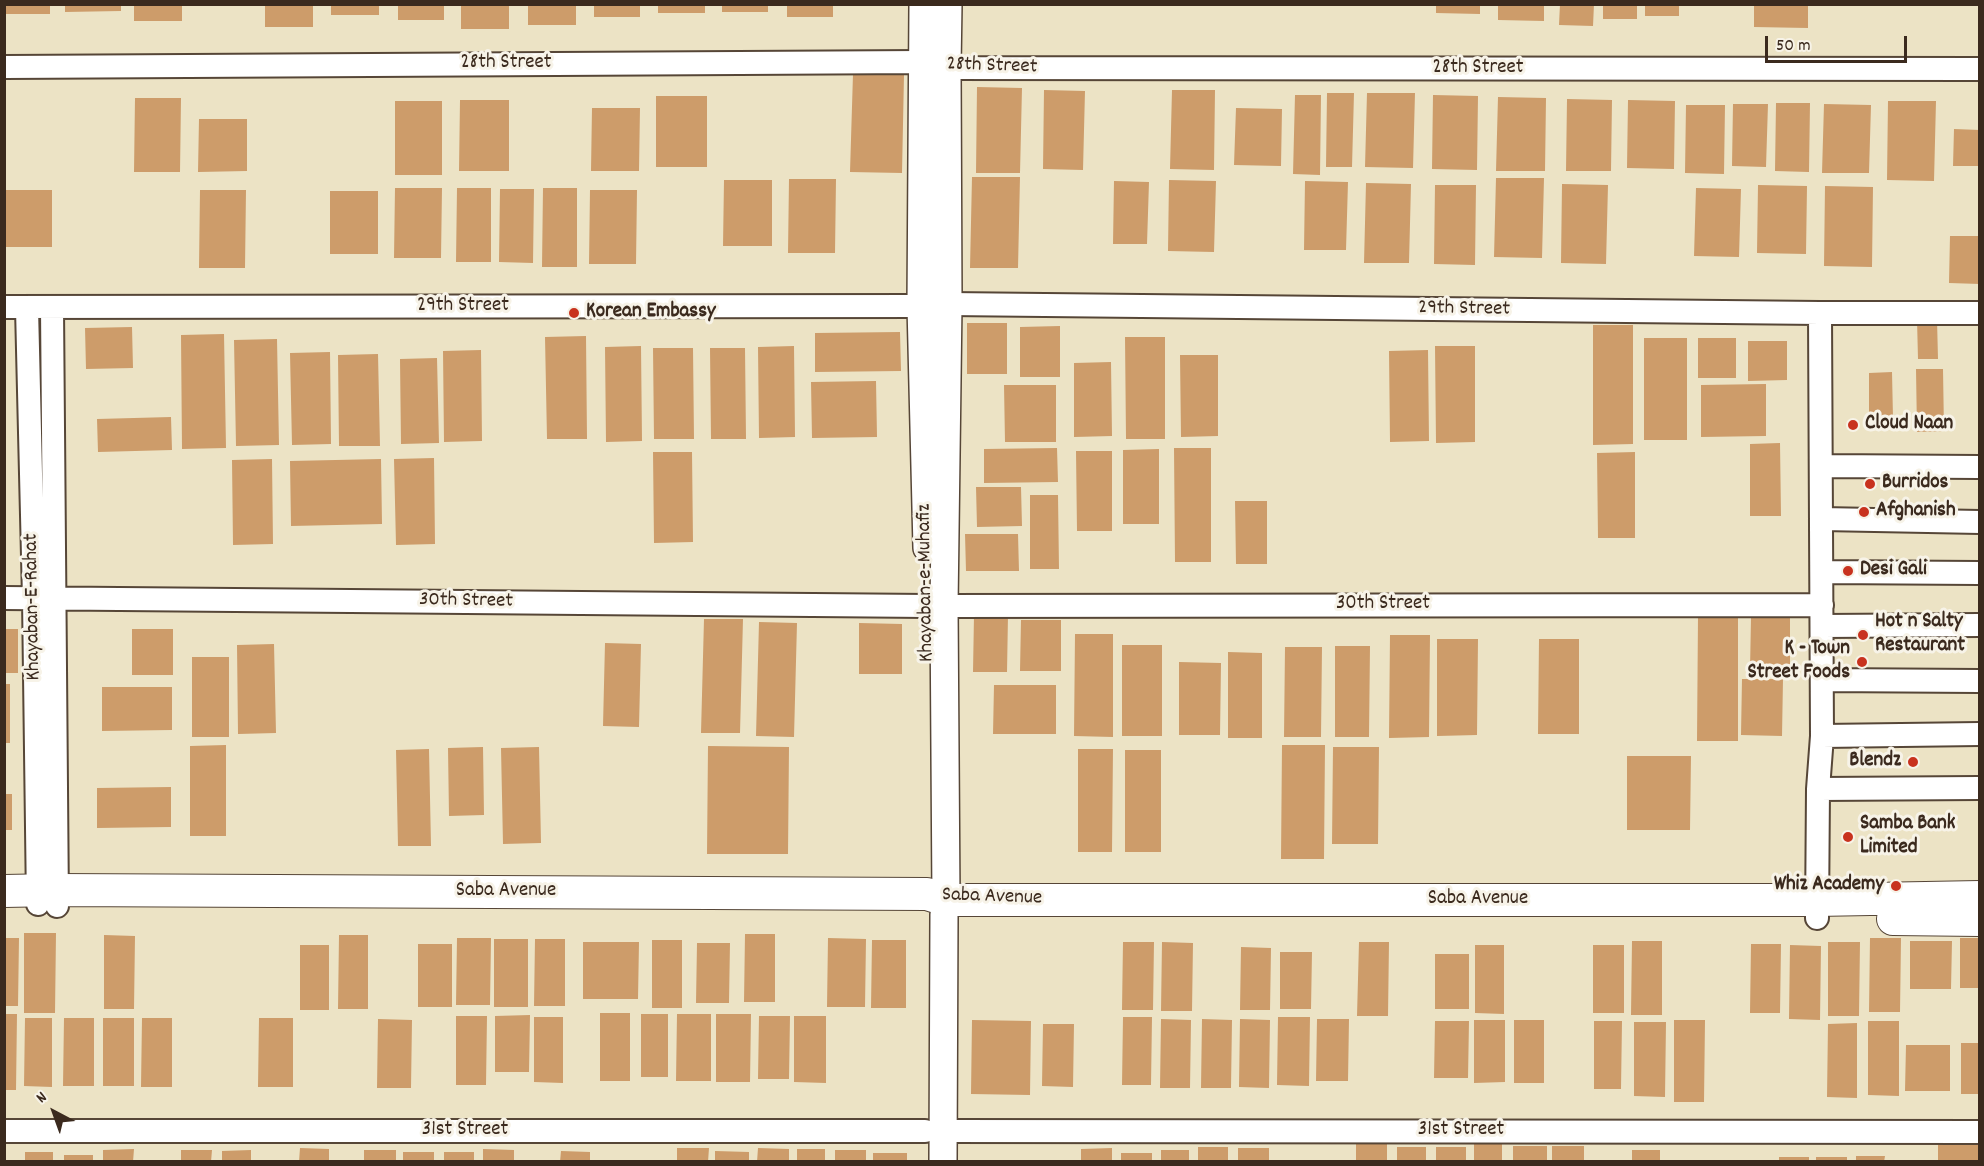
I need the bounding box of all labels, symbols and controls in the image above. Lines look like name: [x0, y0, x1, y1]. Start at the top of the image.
scale bar: [1768, 24, 1910, 62]
text: 50 m: [1776, 34, 1811, 59]
street label: 28th Street: [461, 51, 551, 77]
street label: 28th Street: [946, 53, 1038, 81]
street label: 28th Street: [1433, 56, 1523, 82]
street label: 29th Street: [417, 294, 509, 320]
street label: 29th Street: [1418, 297, 1510, 323]
place label: Korean Embassy: [586, 300, 716, 326]
marker: Korean Embassy: [567, 306, 581, 320]
place label: Cloud Naan: [1865, 412, 1953, 438]
marker: Cloud Naan: [1846, 418, 1860, 432]
place label: Burridos: [1882, 471, 1948, 497]
marker: Burridos: [1863, 477, 1877, 491]
place label: Afghanish: [1876, 499, 1956, 525]
street label: Khayaban-e-Muhafiz: [913, 504, 941, 662]
marker: Afghanish: [1857, 505, 1871, 519]
street label: Khayaban-E-Rahat: [20, 533, 48, 681]
place label: Desi Gali: [1860, 558, 1927, 584]
marker: Desi Gali: [1841, 564, 1855, 578]
street label: 30th Street: [419, 589, 513, 615]
street label: 30th Street: [1336, 592, 1430, 618]
place label: Hot n Salty Restaurant: [1875, 610, 1965, 660]
marker: Hot n Salty Restaurant: [1856, 628, 1870, 642]
place label: K - Town Street Foods: [1747, 637, 1850, 687]
marker: K - Town Street Foods: [1855, 655, 1869, 669]
place label: Blendz: [1849, 749, 1901, 775]
marker: Blendz: [1906, 755, 1920, 769]
place label: Samba Bank Limited: [1860, 812, 1955, 862]
marker: Samba Bank Limited: [1841, 830, 1855, 844]
place label: Whiz Academy: [1774, 873, 1884, 899]
street label: Saba Avenue: [456, 879, 556, 905]
marker: Whiz Academy: [1889, 879, 1903, 893]
street label: Saba Avenue: [941, 884, 1043, 912]
street label: Saba Avenue: [1428, 887, 1528, 913]
north arrow: [24, 1082, 84, 1142]
text: N: [31, 1087, 52, 1109]
street label: 31st Street: [422, 1118, 508, 1144]
street label: 31st Street: [1418, 1118, 1504, 1144]

